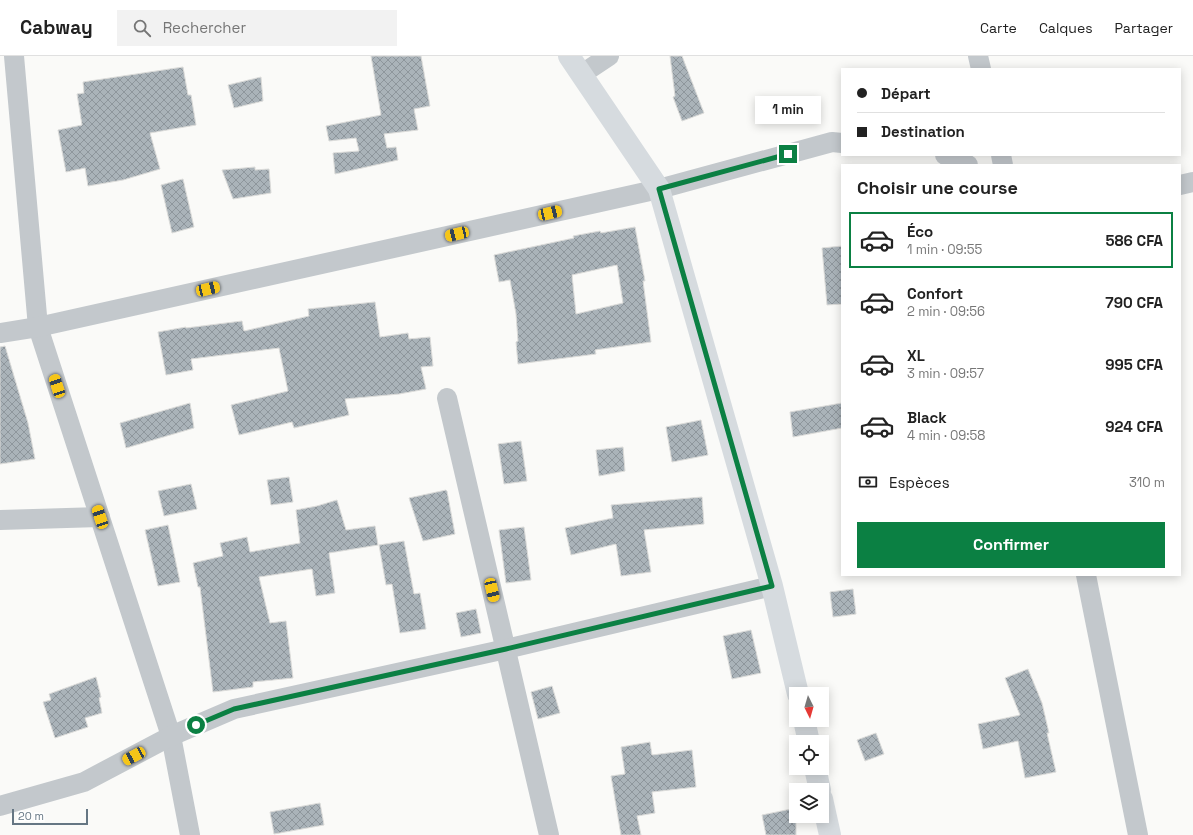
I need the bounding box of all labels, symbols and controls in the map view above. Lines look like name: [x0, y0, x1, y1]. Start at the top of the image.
search box: [117, 10, 397, 46]
text: Cabway: [20, 15, 93, 40]
icon: search: [131, 17, 153, 39]
text: Rechercher: [163, 18, 246, 37]
text: Carte: [980, 19, 1017, 37]
text: Calques: [1039, 19, 1093, 37]
text: Partager: [1115, 19, 1173, 37]
text: Départ: [881, 84, 931, 103]
callout: 1 min: [755, 96, 821, 124]
text: 1 min: [772, 101, 804, 118]
text: Destination: [881, 122, 965, 141]
route end: [779, 145, 797, 163]
text: Choisir une course: [857, 176, 1018, 199]
car: [537, 204, 563, 222]
icon: car: [859, 222, 895, 258]
text: Éco: [907, 222, 933, 241]
car: [444, 225, 470, 243]
text: 586 CFA: [1105, 231, 1163, 250]
text: 1 min · 09:55: [907, 241, 982, 258]
car: [195, 280, 221, 298]
icon: car: [859, 284, 895, 320]
text: Confort: [907, 284, 963, 303]
text: 790 CFA: [1105, 293, 1163, 312]
text: 2 min · 09:56: [907, 303, 985, 320]
icon: car: [859, 346, 895, 382]
text: XL: [907, 346, 925, 365]
text: 995 CFA: [1105, 355, 1163, 374]
text: 3 min · 09:57: [907, 365, 984, 382]
car: [48, 373, 66, 399]
icon: car: [859, 408, 895, 444]
text: Black: [907, 408, 947, 427]
text: 924 CFA: [1105, 417, 1163, 436]
text: 4 min · 09:58: [907, 427, 985, 444]
icon: cash: [857, 471, 879, 493]
text: Espèces: [889, 473, 950, 492]
text: 310 m: [1129, 474, 1165, 491]
car: [91, 504, 109, 530]
button: Confirmer: [857, 522, 1165, 568]
car: [483, 577, 501, 603]
north arrow: [789, 687, 829, 727]
map controls: [789, 687, 829, 823]
route start: [187, 716, 205, 734]
button: locate: [789, 735, 829, 775]
car: [121, 745, 147, 767]
button: layers: [789, 783, 829, 823]
scale bar: [12, 807, 88, 826]
text: 20 m: [18, 809, 44, 823]

